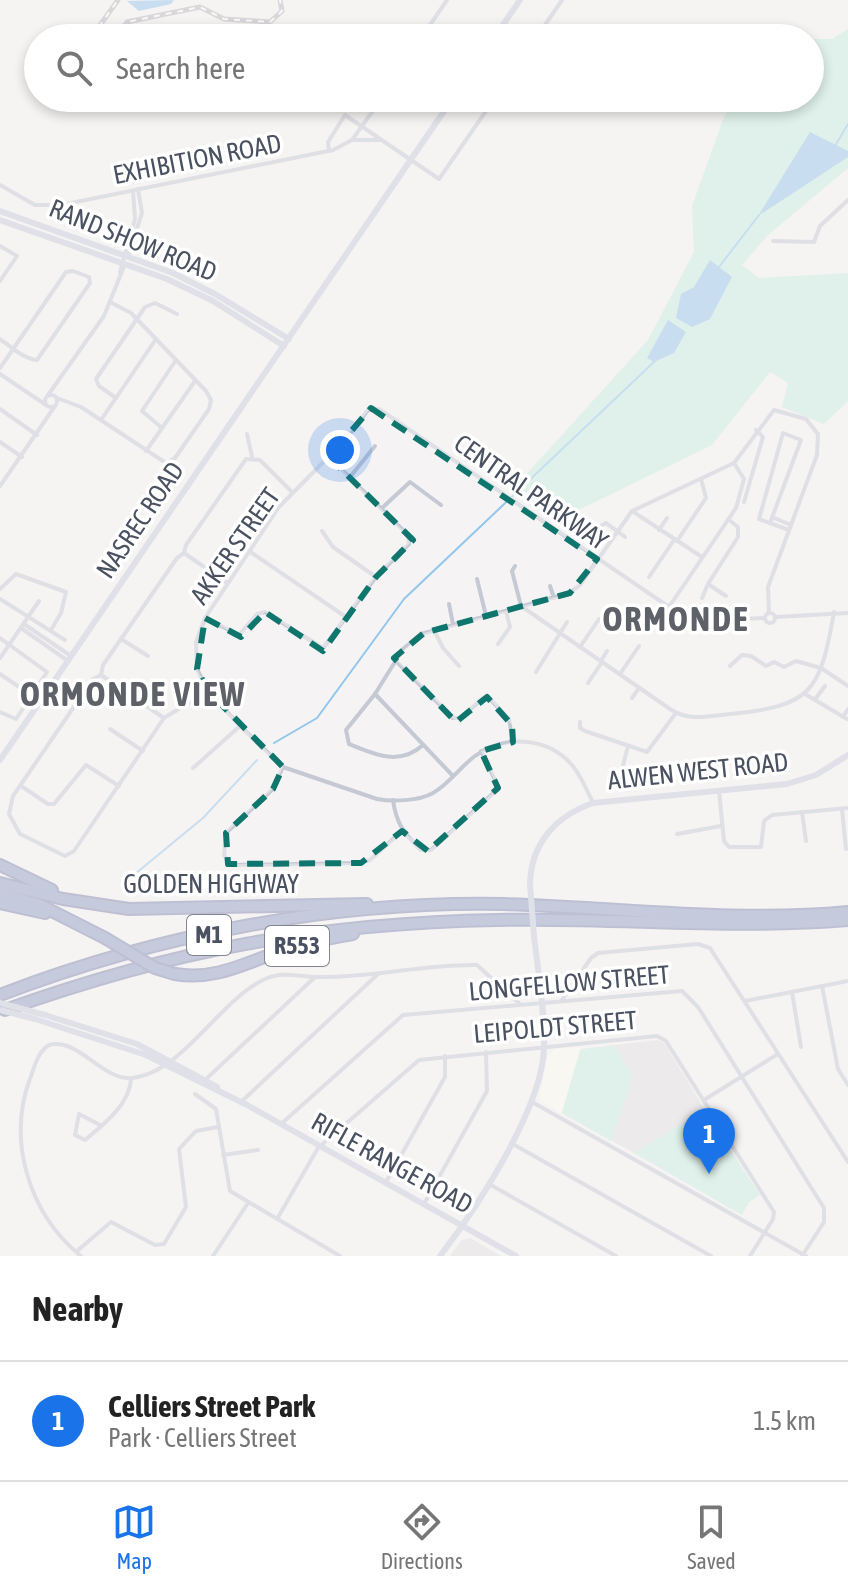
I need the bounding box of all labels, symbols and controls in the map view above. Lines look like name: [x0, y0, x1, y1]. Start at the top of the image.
search box: [24, 24, 824, 112]
icon: search: [52, 46, 96, 90]
text: Search here: [116, 51, 245, 85]
street label: EXHIBITION ROAD: [110, 128, 284, 190]
street label: RAND SHOW ROAD: [45, 193, 221, 287]
street label: CENTRAL PARKWAY: [448, 428, 614, 556]
your location: [320, 430, 360, 470]
street label: NASREC ROAD: [90, 456, 190, 584]
street label: AKKER STREET: [184, 482, 286, 610]
district label: ORMONDE: [602, 599, 750, 638]
district label: ORMONDE VIEW: [20, 674, 246, 713]
street label: ALWEN WEST ROAD: [606, 747, 790, 795]
street label: GOLDEN HIGHWAY: [123, 869, 299, 899]
road number: M1: [187, 915, 231, 955]
road number: R553: [265, 926, 329, 966]
street label: LONGFELLOW STREET: [467, 959, 671, 1007]
street label: LEIPOLDT STREET: [472, 1005, 638, 1049]
street label: RIFLE RANGE ROAD: [306, 1106, 478, 1220]
pin: 1: [683, 1108, 735, 1174]
text: Nearby: [32, 1289, 123, 1328]
text: Celliers Street Park: [108, 1389, 315, 1423]
text: 1: [52, 1406, 64, 1436]
text: 1.5 km: [753, 1406, 816, 1436]
text: Park · Celliers Street: [108, 1423, 297, 1453]
tab: Map: [112, 1500, 156, 1574]
tab: Directions: [381, 1500, 463, 1574]
tab: Saved: [687, 1500, 736, 1574]

